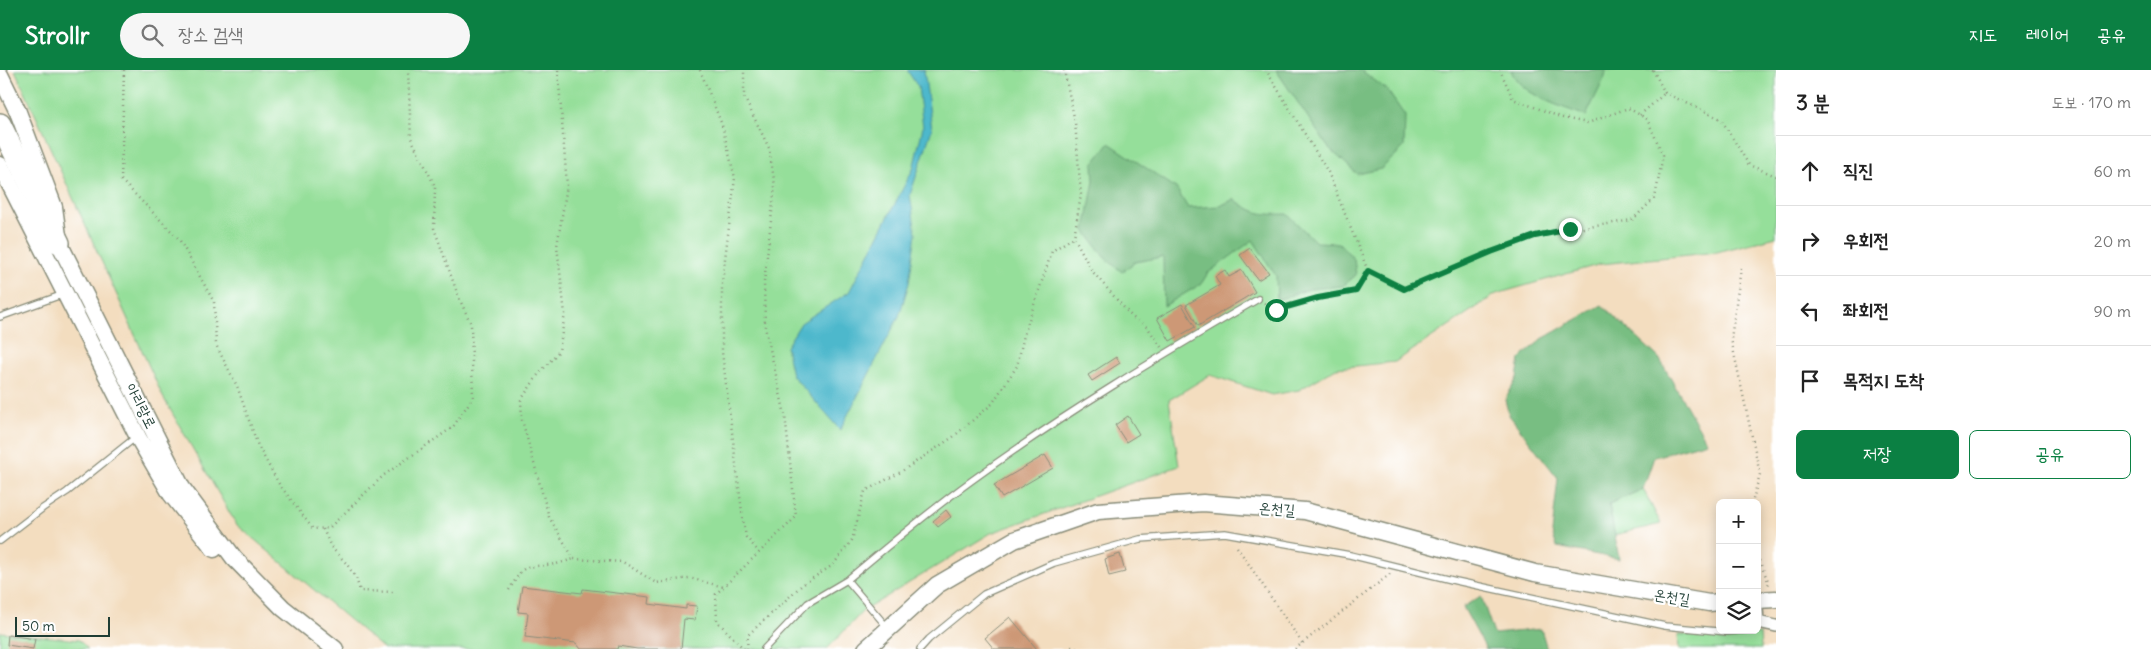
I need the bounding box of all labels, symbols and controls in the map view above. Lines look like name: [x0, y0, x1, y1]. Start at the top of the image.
search box: [120, 13, 470, 58]
text: Strollr: [25, 20, 90, 50]
icon: search: [138, 21, 166, 49]
text: 장소 검색: [178, 22, 243, 46]
text: 지도: [1969, 23, 1998, 46]
text: 레이어: [2026, 23, 2069, 46]
text: 공유: [2097, 23, 2126, 46]
text: 3 분: [1796, 89, 1830, 116]
text: 도보 · 170 m: [2052, 92, 2131, 112]
icon: ahead: [1796, 157, 1824, 185]
text: 직진: [1843, 158, 1874, 182]
text: 60 m: [2093, 161, 2131, 181]
route end: [1559, 218, 1582, 241]
icon: right: [1796, 227, 1824, 255]
text: 우회전: [1843, 228, 1889, 252]
text: 20 m: [2094, 231, 2131, 251]
icon: left: [1796, 297, 1824, 325]
text: 좌회전: [1843, 298, 1889, 322]
route start: [1265, 299, 1288, 322]
text: 90 m: [2093, 301, 2131, 321]
icon: arrive: [1796, 367, 1824, 395]
text: 목적지 도착: [1843, 368, 1924, 392]
street label: 아리랑로: [122, 380, 161, 432]
button: 저장: [1796, 430, 1959, 479]
button: 공유: [1969, 430, 2131, 479]
street label: 온천길: [1258, 498, 1296, 519]
map controls: [1716, 499, 1761, 634]
button: +: [1716, 499, 1761, 544]
button: −: [1716, 544, 1761, 589]
street label: 온천길: [1653, 584, 1691, 609]
button: layers: [1716, 589, 1761, 634]
scale bar: [15, 614, 110, 637]
text: 50 m: [22, 617, 55, 635]

